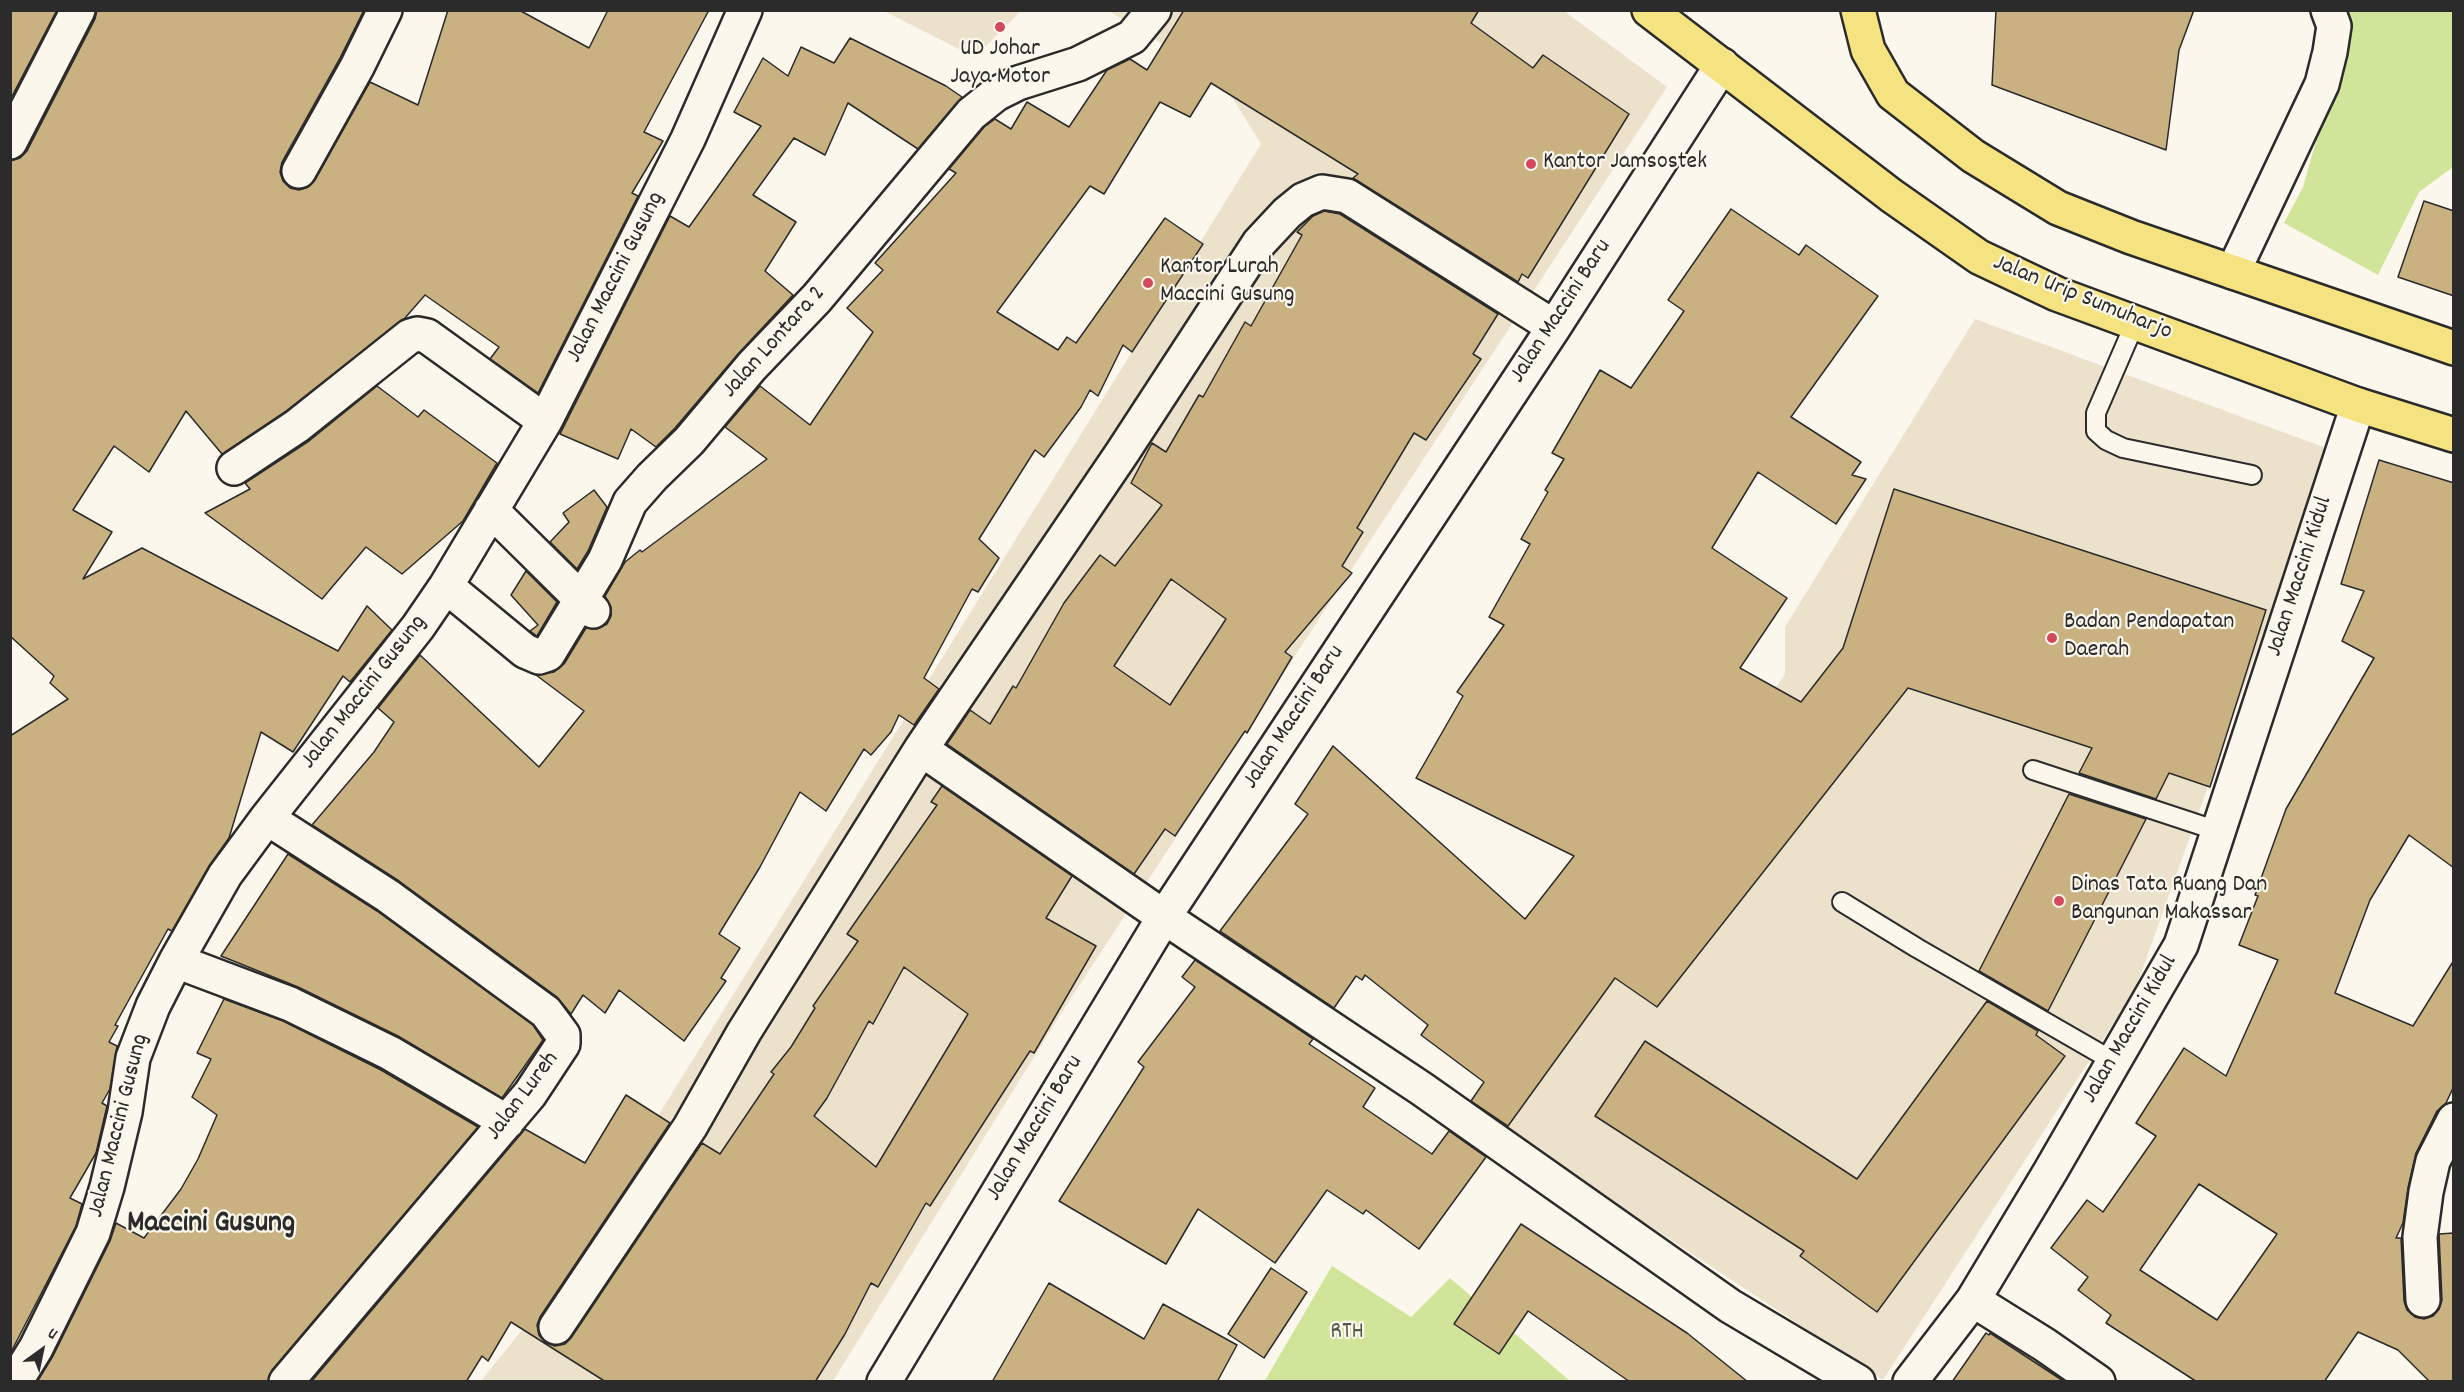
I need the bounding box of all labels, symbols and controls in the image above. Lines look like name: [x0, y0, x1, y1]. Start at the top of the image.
marker: UD Johar Jaya Motor: [993, 20, 1007, 34]
place label: UD Johar Jaya Motor: [950, 37, 1050, 93]
place label: Kantor Jamsostek: [1543, 150, 1707, 178]
marker: Kantor Jamsostek: [1524, 157, 1538, 171]
street label: Jalan Maccini Gusung: [561, 188, 673, 368]
street label: Jalan Maccini Baru: [1505, 235, 1619, 389]
street label: Jalan Urip Sumuharjo: [1988, 250, 2176, 348]
place label: Kantor Lurah Maccini Gusung: [1160, 255, 1294, 311]
marker: Kantor Lurah Maccini Gusung: [1141, 276, 1155, 290]
street label: Jalan Lontara 2: [717, 281, 833, 405]
street label: Jalan Maccini Kidul: [2262, 493, 2340, 661]
street label: Jalan Maccini Gusung: [296, 610, 434, 776]
place label: Badan Pendapatan Daerah: [2064, 610, 2234, 666]
marker: Badan Pendapatan Daerah: [2045, 631, 2059, 645]
street label: Jalan Maccini Baru: [1238, 641, 1352, 795]
place label: Dinas Tata Ruang Dan Bangunan Makassar: [2071, 873, 2267, 929]
marker: Dinas Tata Ruang Dan Bangunan Makassar: [2052, 894, 2066, 908]
street label: Jalan Maccini Kidul: [2077, 951, 2185, 1109]
street label: Jalan Maccini Gusung: [83, 1031, 157, 1221]
street label: Jalan Lureh: [481, 1047, 567, 1147]
street label: Jalan Maccini Baru: [981, 1051, 1091, 1207]
district label: Maccini Gusung: [127, 1208, 295, 1244]
north arrow: [12, 1320, 72, 1380]
park label: RTH: [1330, 1320, 1364, 1348]
text: U: [43, 1323, 62, 1346]

